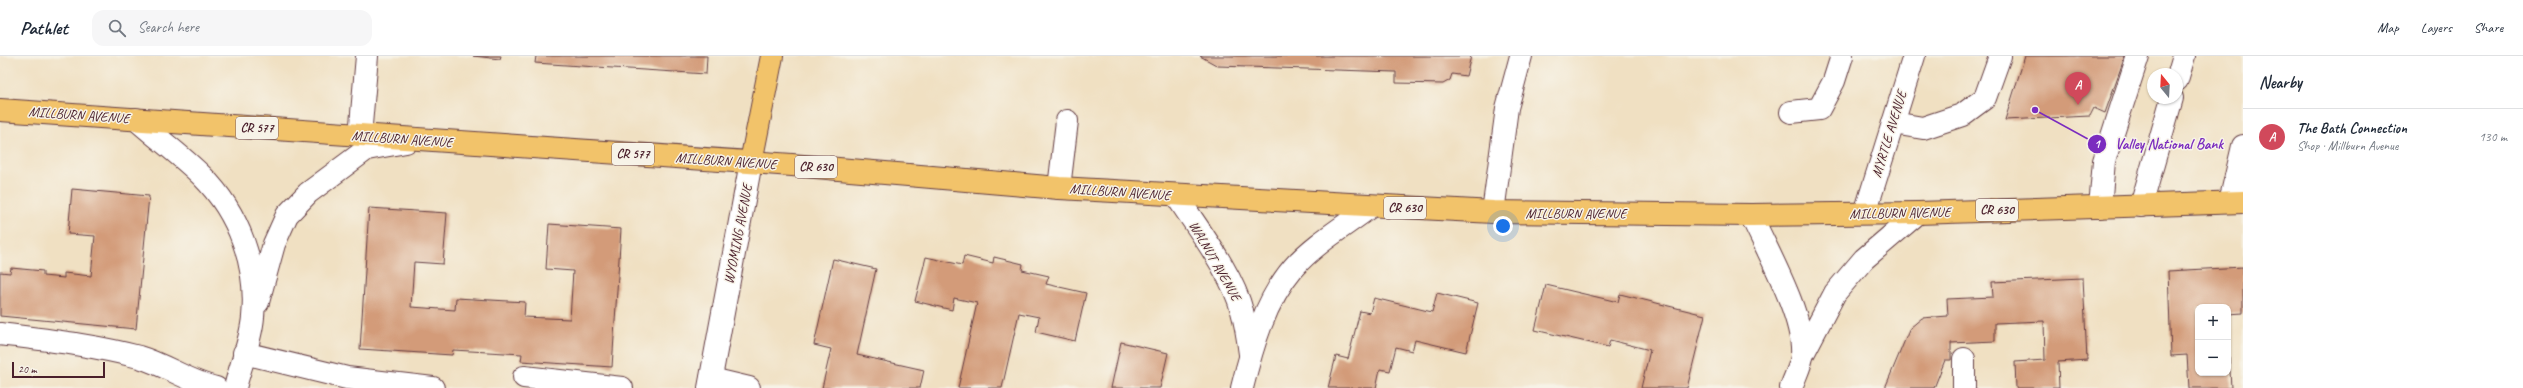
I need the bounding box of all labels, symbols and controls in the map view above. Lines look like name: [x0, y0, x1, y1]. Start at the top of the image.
search box: [92, 10, 372, 46]
text: Pathlet: [20, 16, 68, 40]
icon: search: [106, 17, 128, 39]
text: Search here: [138, 18, 199, 37]
text: Map: [2377, 19, 2399, 36]
text: Layers: [2421, 19, 2452, 36]
text: Share: [2474, 19, 2503, 36]
north arrow: [2147, 68, 2183, 104]
pin: A: [2065, 72, 2091, 105]
text: Nearby: [2259, 72, 2302, 93]
street label: MYRTLE AVENUE: [1868, 86, 1911, 179]
street label: MILLBURN AVENUE: [28, 103, 132, 127]
road number: CR 577: [236, 117, 278, 139]
text: The Bath Connection: [2297, 119, 2407, 138]
street label: MILLBURN AVENUE: [351, 127, 455, 151]
text: A: [2269, 129, 2275, 145]
text: 130 m: [2479, 129, 2507, 145]
callout: Valley National Bank: [2087, 130, 2231, 157]
text: Valley National Bank: [2115, 135, 2224, 154]
text: 1: [2094, 136, 2101, 152]
text: Shop · Millburn Avenue: [2297, 138, 2398, 154]
road number: CR 577: [612, 143, 654, 165]
street label: MILLBURN AVENUE: [675, 149, 779, 173]
road number: CR 630: [795, 156, 837, 178]
street label: WYOMING AVENUE: [720, 180, 756, 285]
street label: MILLBURN AVENUE: [1069, 180, 1173, 204]
road number: CR 630: [1384, 197, 1426, 219]
road number: CR 630: [1976, 199, 2018, 221]
street label: MILLBURN AVENUE: [1849, 204, 1953, 222]
street label: MILLBURN AVENUE: [1525, 205, 1629, 222]
your location: [1493, 216, 1513, 236]
street label: WALNUT AVENUE: [1185, 218, 1246, 306]
map controls: [2195, 304, 2231, 376]
button: +: [2195, 304, 2231, 340]
button: −: [2195, 340, 2231, 376]
scale bar: [12, 360, 105, 379]
text: 20 m: [18, 362, 37, 376]

